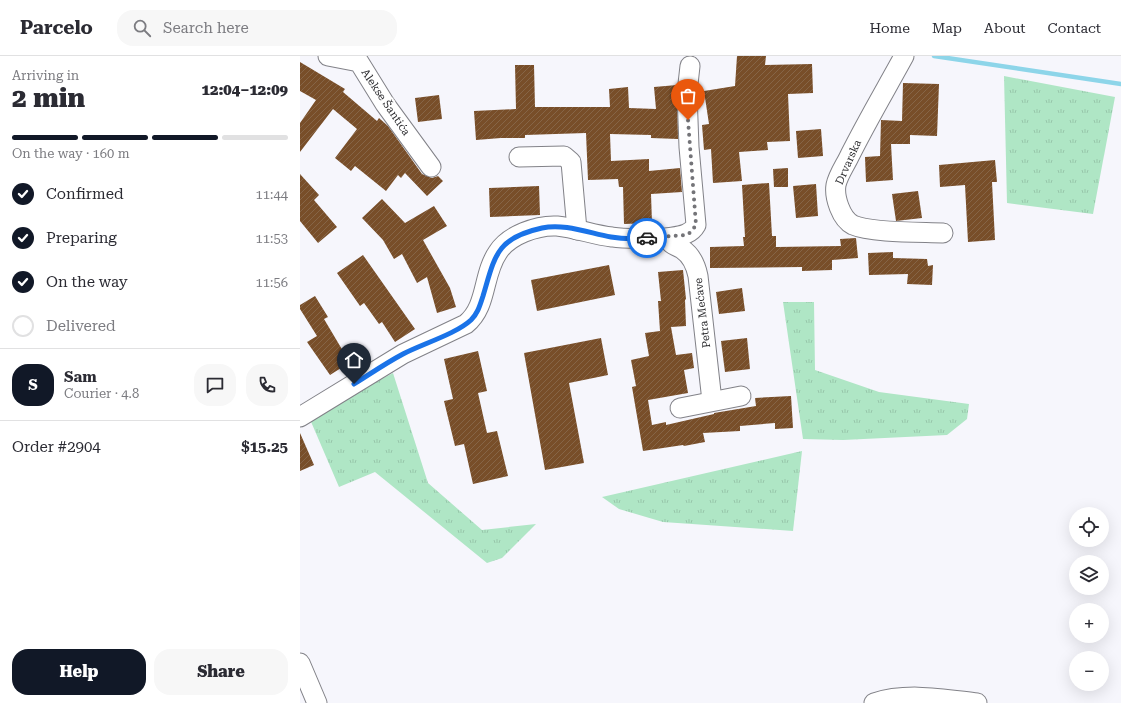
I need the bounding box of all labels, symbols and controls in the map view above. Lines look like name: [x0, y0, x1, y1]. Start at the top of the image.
search box: [117, 10, 397, 46]
text: Parcelo: [20, 16, 93, 39]
icon: search: [131, 17, 153, 39]
text: Search here: [163, 19, 249, 37]
text: Home: [869, 20, 910, 36]
text: Map: [932, 20, 962, 36]
text: About: [984, 20, 1026, 36]
text: Contact: [1048, 20, 1101, 36]
street label: Alekse Šantića: [358, 66, 414, 138]
text: Arriving in: [12, 68, 79, 83]
pin: [671, 79, 705, 120]
text: 12:04–12:09: [202, 81, 288, 99]
text: 2 min: [12, 83, 85, 113]
icon: bag: [677, 85, 699, 107]
street label: Drvarska: [833, 138, 864, 187]
text: On the way · 160 m: [12, 146, 129, 161]
icon: check: [12, 183, 34, 205]
text: Confirmed: [46, 185, 124, 203]
text: 11:44: [256, 187, 288, 202]
courier: [627, 218, 667, 258]
icon: check: [12, 227, 34, 249]
icon: car: [636, 227, 658, 249]
text: Preparing: [46, 229, 117, 247]
text: 11:53: [256, 231, 288, 246]
icon: check: [12, 271, 34, 293]
text: On the way: [46, 273, 128, 291]
text: 11:56: [256, 275, 288, 290]
street label: Petra Mećave: [692, 277, 713, 349]
text: Delivered: [46, 317, 116, 335]
pin: [337, 343, 371, 384]
icon: home: [343, 349, 365, 371]
button: chat: [194, 364, 236, 406]
button: phone: [246, 364, 288, 406]
text: Sam: [64, 368, 97, 386]
text: S: [28, 376, 38, 394]
text: Courier · 4.8: [64, 386, 139, 401]
text: Order #2904: [12, 438, 101, 456]
text: $15.25: [241, 438, 288, 456]
map controls: [1069, 507, 1109, 691]
button: locate: [1069, 507, 1109, 547]
button: layers: [1069, 555, 1109, 595]
button: +: [1069, 603, 1109, 643]
button: Help: [12, 649, 146, 695]
button: Share: [154, 649, 288, 695]
button: −: [1069, 651, 1109, 691]

